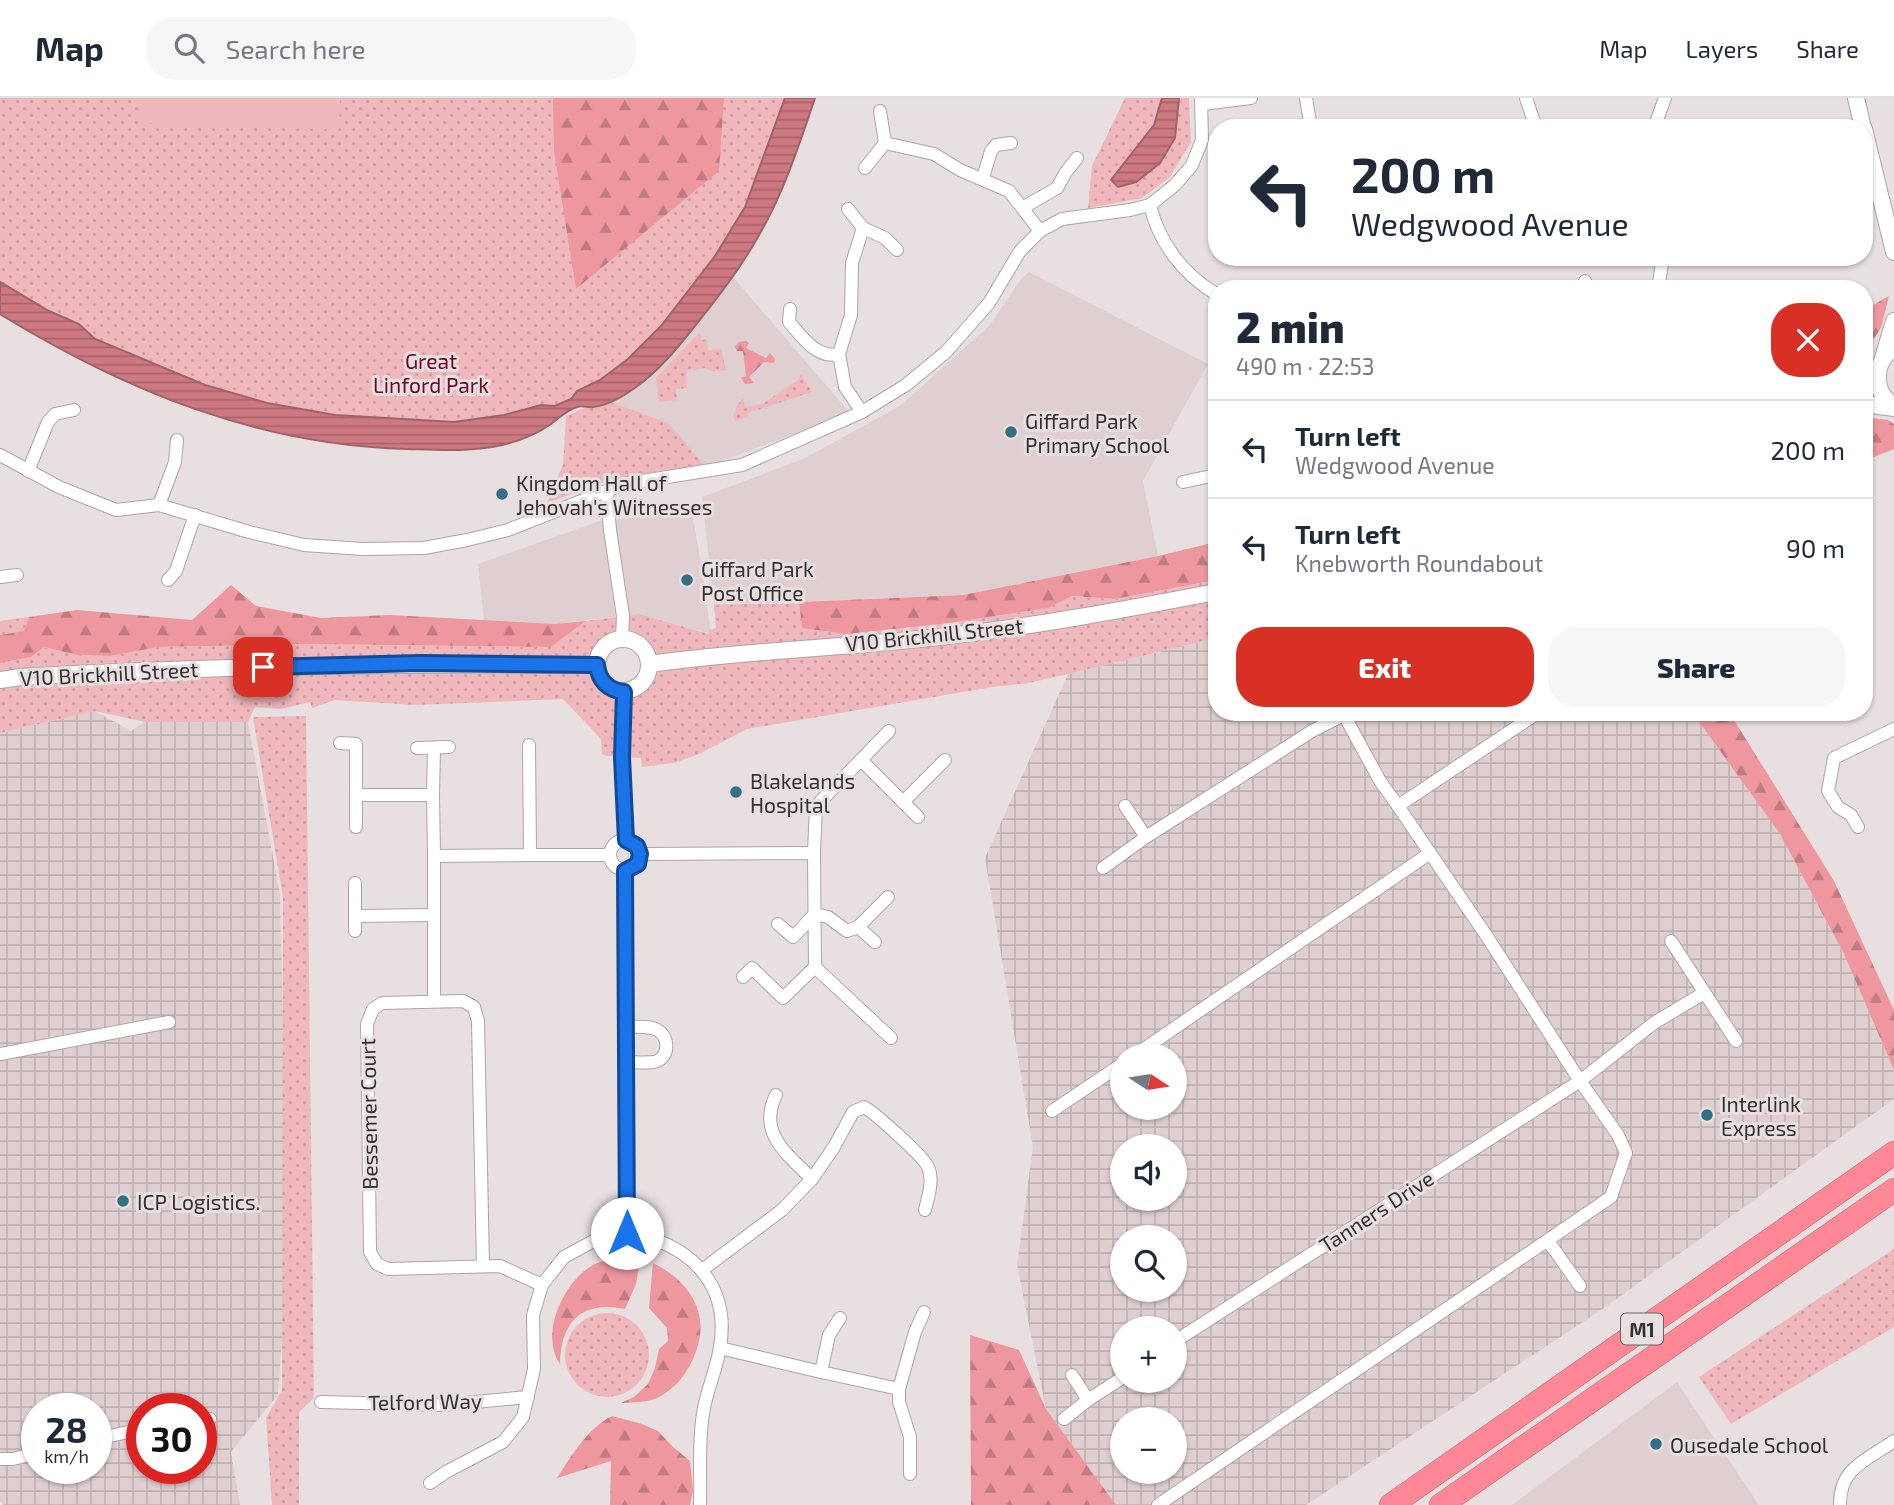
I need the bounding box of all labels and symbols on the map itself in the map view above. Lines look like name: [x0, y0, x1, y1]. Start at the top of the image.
park label: Great Linford Park: [373, 348, 489, 397]
place label: Giffard Park Primary School: [1025, 408, 1170, 457]
marker: Giffard Park Primary School: [1003, 424, 1019, 440]
place label: Kingdom Hall of Jehovah's Witnesses: [516, 470, 712, 519]
marker: Kingdom Hall of Jehovah's Witnesses: [494, 486, 510, 502]
place label: Giffard Park Post Office: [701, 556, 814, 605]
marker: Giffard Park Post Office: [679, 572, 695, 588]
street label: V10 Brickhill Street: [844, 612, 1024, 656]
pin: [233, 637, 293, 697]
street label: V10 Brickhill Street: [19, 656, 199, 690]
place label: Blakelands Hospital: [750, 768, 855, 817]
marker: Blakelands Hospital: [728, 784, 744, 800]
street label: Bessemer Court: [354, 1038, 382, 1190]
north arrow: [1110, 1043, 1186, 1120]
place label: Interlink Express: [1721, 1091, 1801, 1140]
marker: Interlink Express: [1699, 1107, 1715, 1123]
street label: Tanners Drive: [1314, 1165, 1438, 1257]
place label: ICP Logistics.: [137, 1189, 260, 1214]
marker: ICP Logistics.: [115, 1193, 131, 1209]
position arrow: [590, 1196, 664, 1270]
road number: M1: [1621, 1314, 1663, 1344]
street label: Telford Way: [368, 1388, 482, 1414]
speed limit sign: 30: [126, 1393, 217, 1484]
place label: Ousedale School: [1670, 1432, 1829, 1457]
marker: Ousedale School: [1648, 1436, 1664, 1452]

